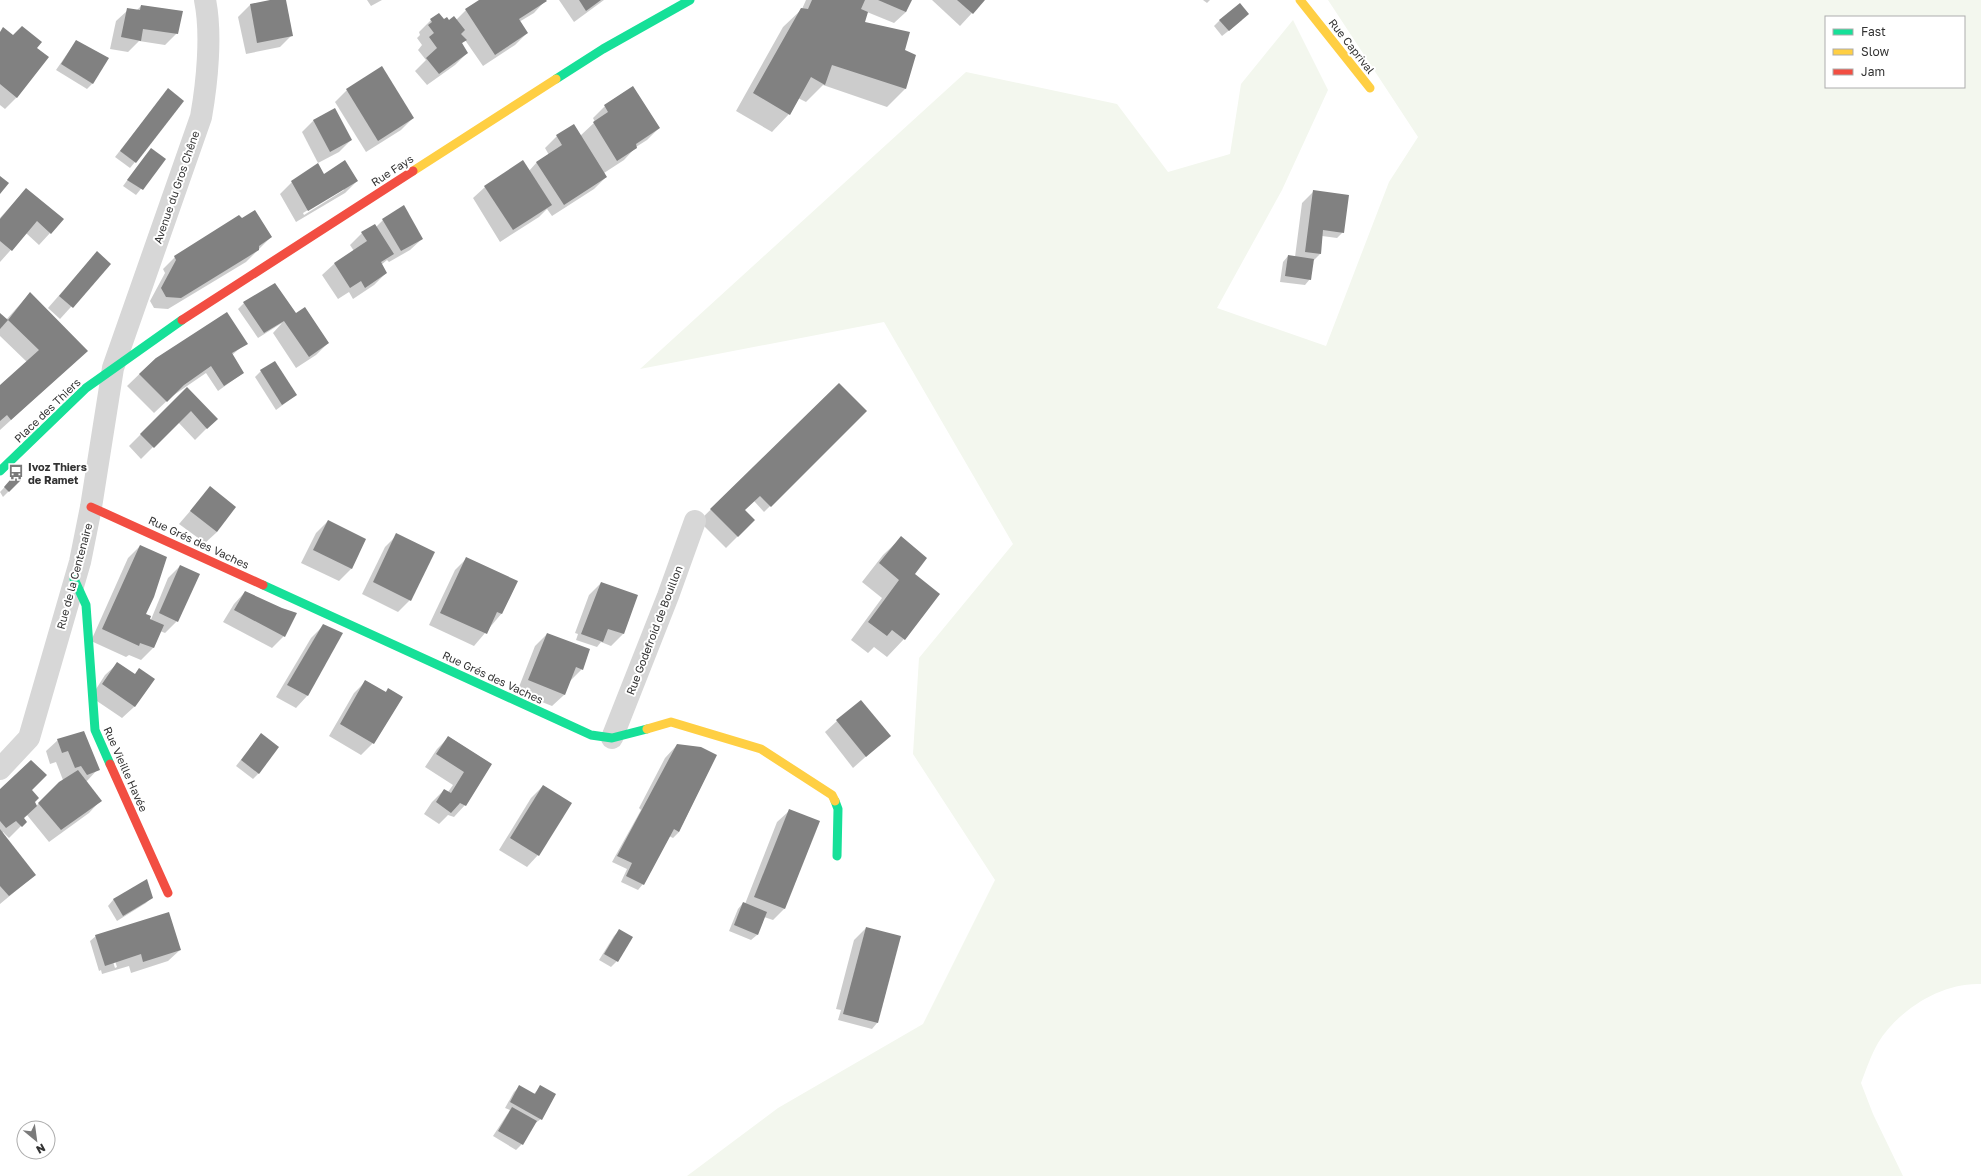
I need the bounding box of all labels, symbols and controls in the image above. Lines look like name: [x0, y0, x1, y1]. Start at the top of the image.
street label: Rue Caprival: [1326, 16, 1378, 77]
legend: [1825, 16, 1965, 88]
text: Fast: [1861, 24, 1886, 39]
text: Slow: [1861, 44, 1889, 59]
text: Jam: [1861, 64, 1885, 79]
street label: Avenue du Gros Chêne: [151, 129, 201, 245]
street label: Rue Fays: [369, 152, 416, 188]
street label: Place des Thiers: [11, 375, 83, 445]
place label: Ivoz Thiers de Ramet: [28, 460, 87, 486]
bus stop icon: Ivoz Thiers de Ramet: [7, 463, 25, 481]
street label: Rue Grés des Vaches: [147, 513, 252, 571]
street label: Rue de la Centenaire: [54, 522, 94, 630]
street label: Rue Godefroid de Bouillon: [623, 564, 685, 696]
street label: Rue Grés des Vaches: [441, 648, 546, 706]
street label: Rue Vieille Havée: [101, 724, 151, 814]
north arrow: [16, 1120, 56, 1160]
text: N: [34, 1141, 48, 1157]

